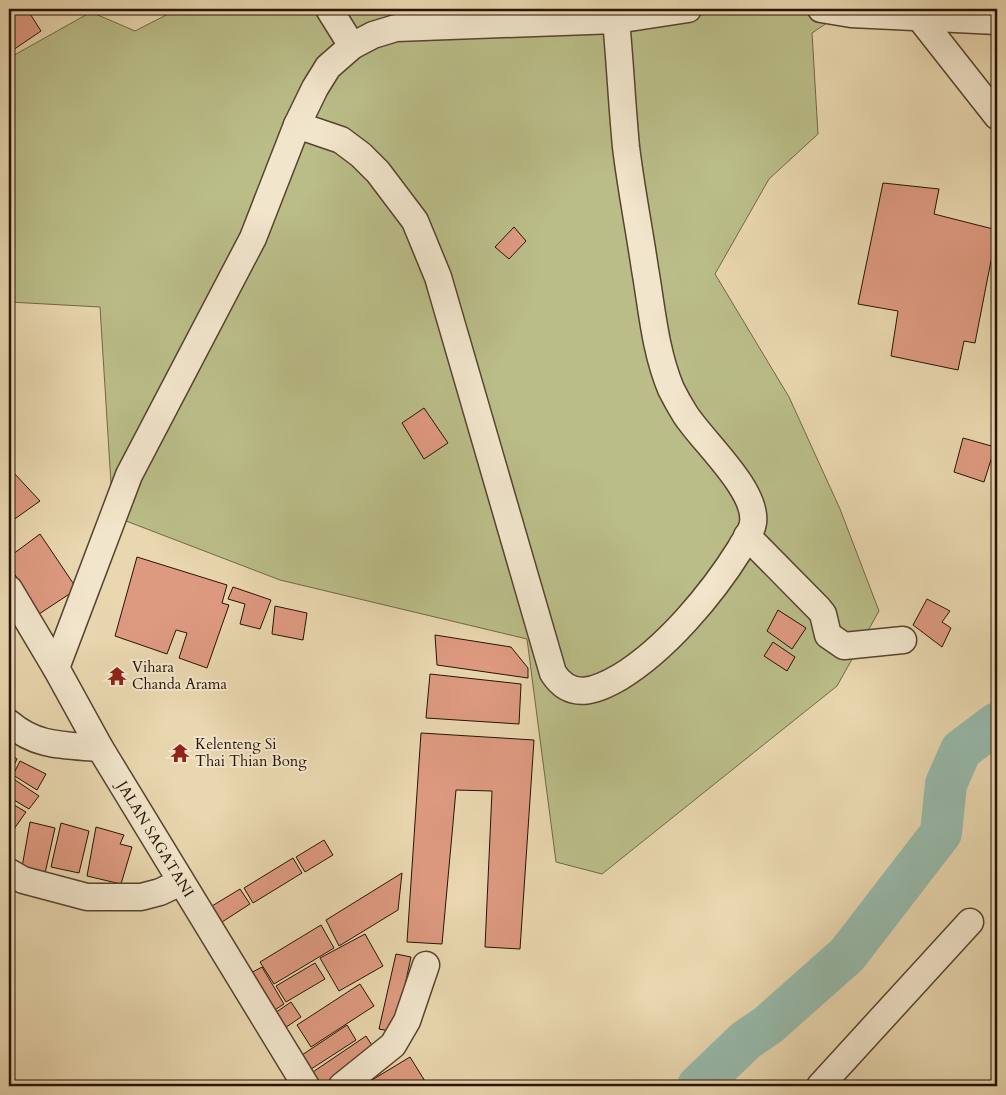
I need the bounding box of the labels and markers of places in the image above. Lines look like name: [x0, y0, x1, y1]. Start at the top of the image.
place label: Vihara Chanda Arama: [132, 657, 228, 694]
temple icon: Vihara Chanda Arama: [106, 665, 128, 687]
place label: Kelenteng Si Thai Thian Bong: [195, 734, 307, 771]
temple icon: Kelenteng Si Thai Thian Bong: [169, 742, 191, 764]

